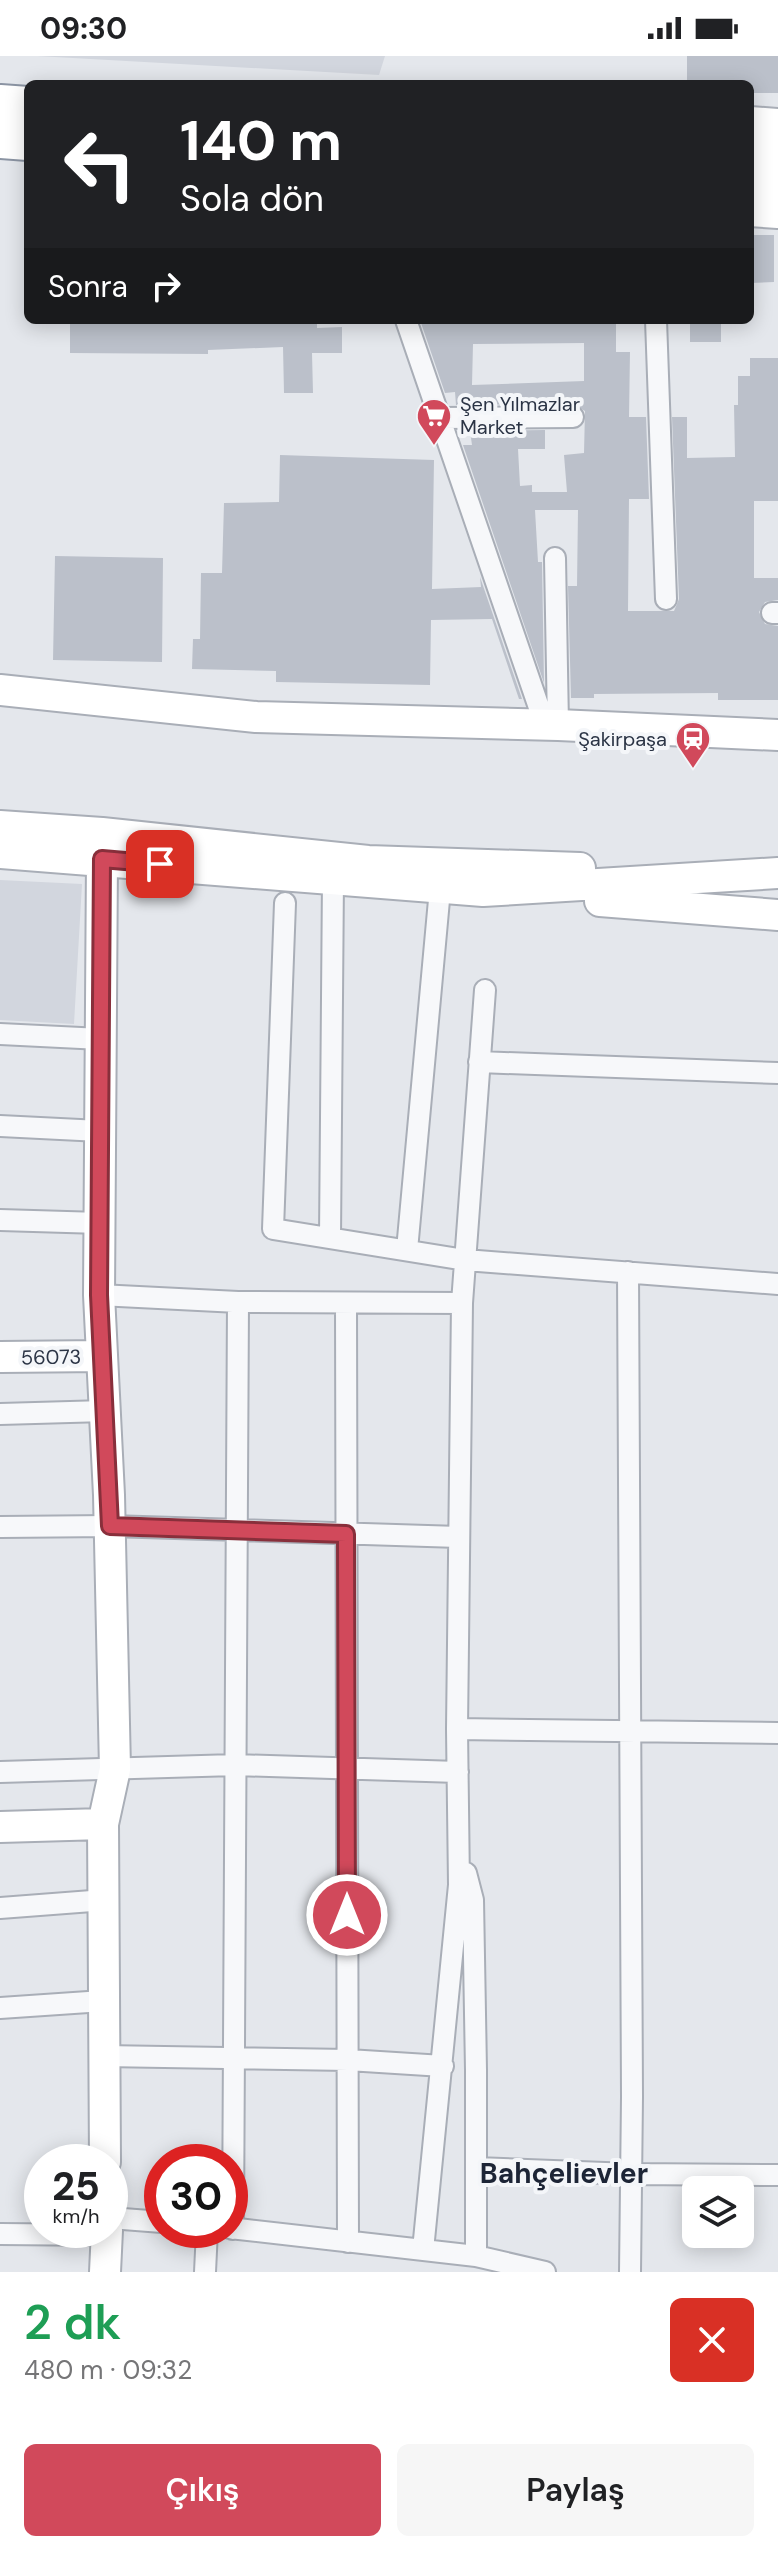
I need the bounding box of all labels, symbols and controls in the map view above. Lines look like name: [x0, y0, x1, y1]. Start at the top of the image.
text: 09:30: [40, 9, 127, 48]
text: 140 m: [180, 104, 342, 177]
icon: left: [48, 112, 152, 216]
text: Sola dön: [180, 175, 324, 222]
icon: right: [144, 264, 188, 308]
text: Sonra: [48, 267, 128, 306]
place label: Şen Yılmazlar Market: [460, 391, 580, 440]
supermarket icon: Şen Yılmazlar Market: [415, 397, 453, 447]
station icon: Şakirpaşa: [674, 720, 712, 770]
place label: Şakirpaşa: [578, 726, 667, 752]
pin: [126, 830, 194, 898]
icon: arrive: [138, 842, 182, 886]
street label: 56073: [21, 1343, 81, 1371]
position arrow: [305, 1873, 389, 1957]
speed limit sign: 30: [144, 2144, 248, 2248]
district label: Bahçelievler: [480, 2155, 648, 2192]
text: 25: [52, 2160, 100, 2212]
map controls: [682, 2176, 754, 2248]
button: layers: [682, 2176, 754, 2248]
text: km/h: [52, 2203, 100, 2229]
text: 2 dk: [24, 2291, 121, 2354]
button: close: [670, 2298, 754, 2382]
text: 480 m · 09:32: [24, 2353, 192, 2387]
button: Çıkış: [24, 2444, 381, 2536]
button: Paylaş: [397, 2444, 754, 2536]

